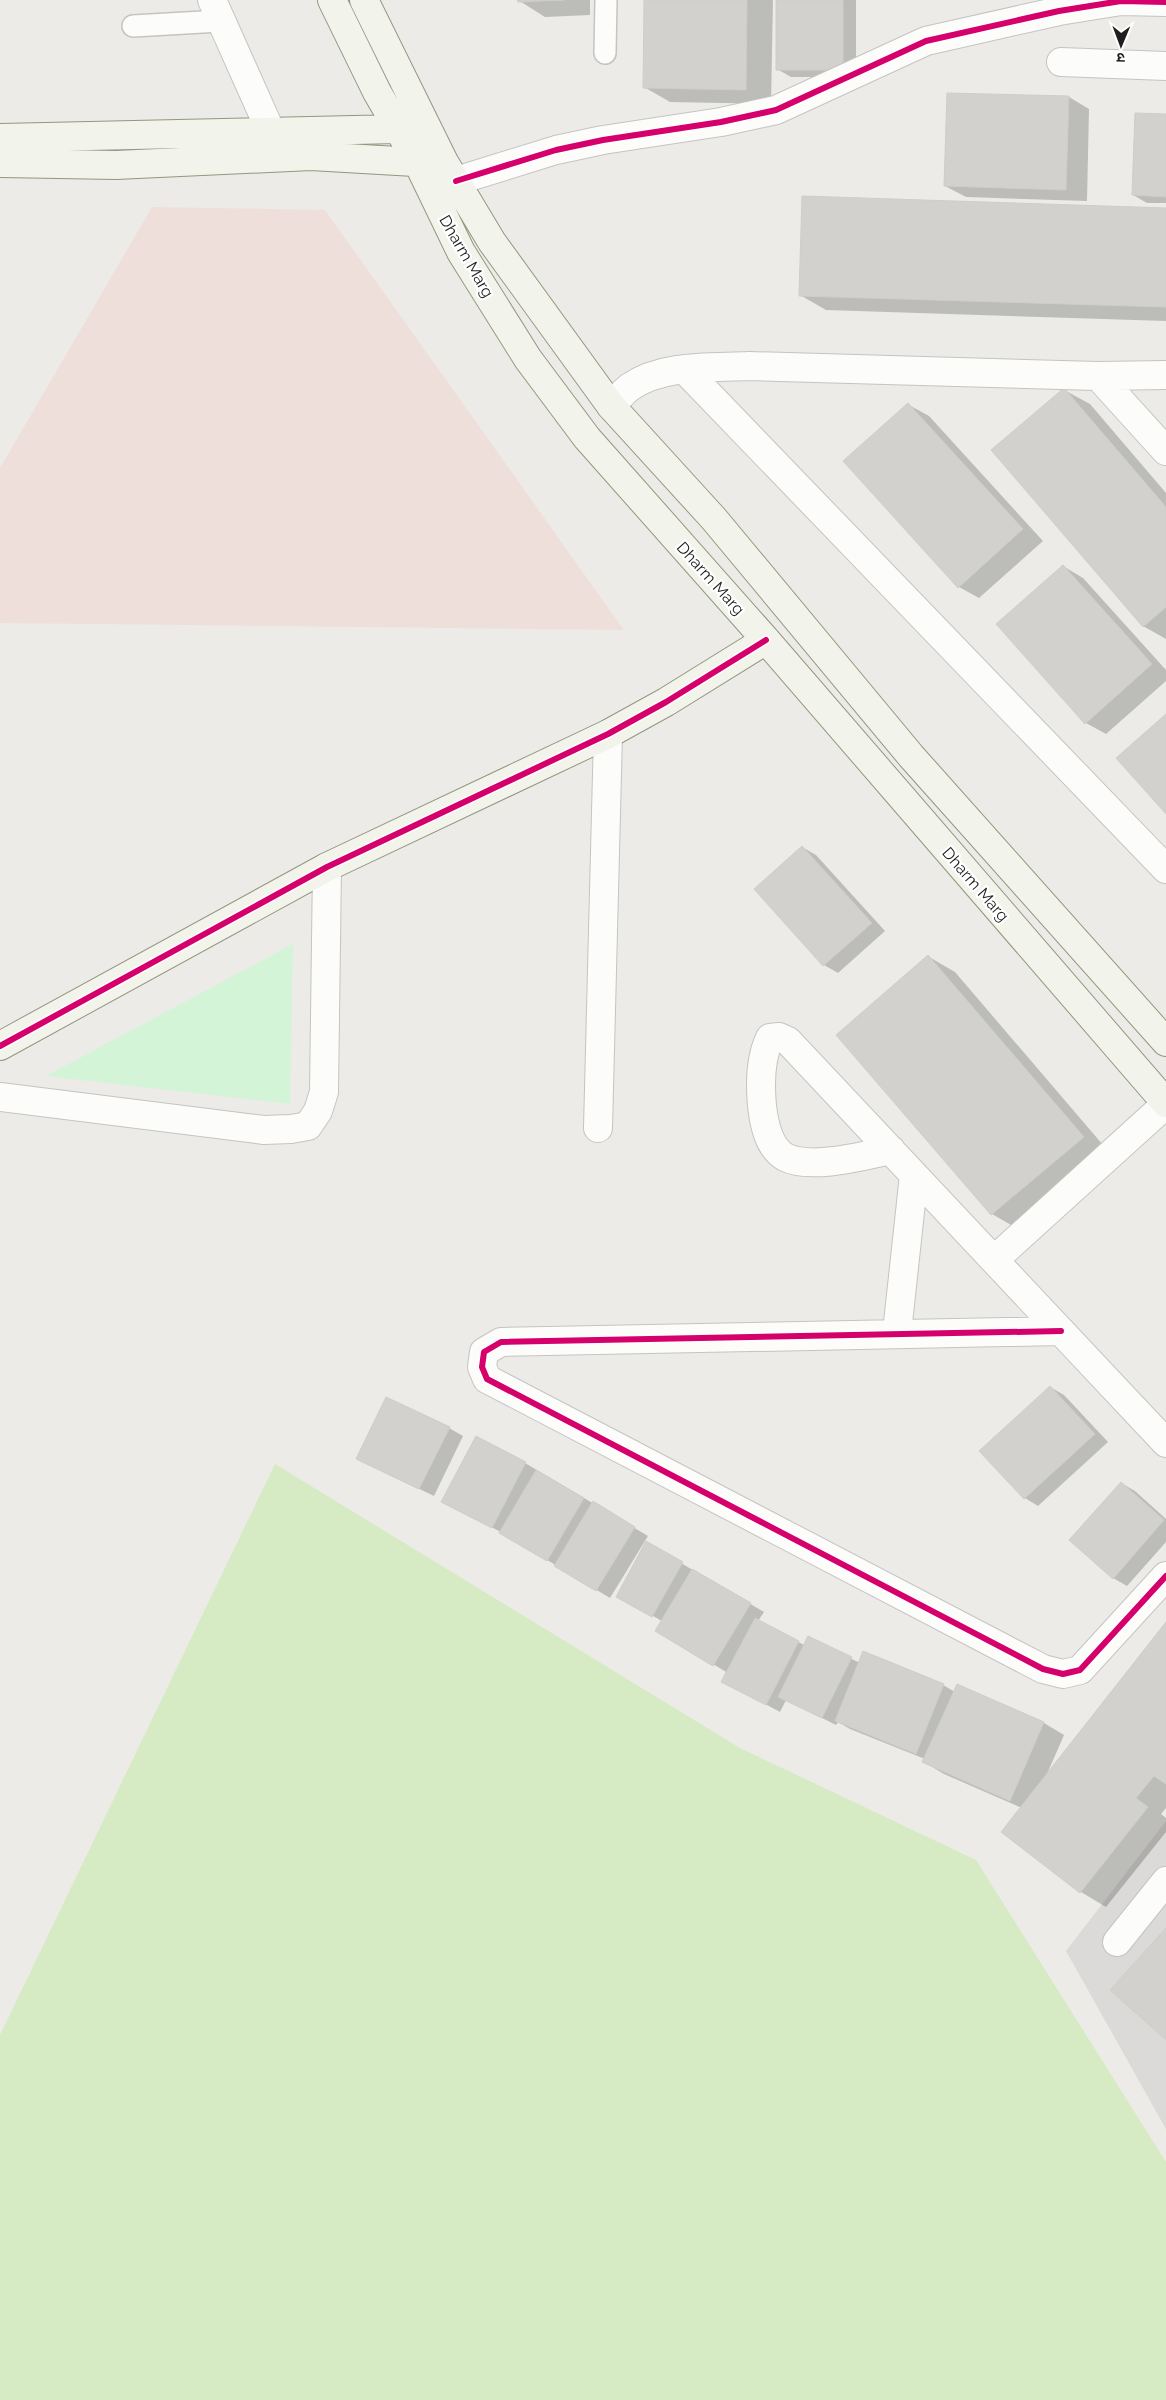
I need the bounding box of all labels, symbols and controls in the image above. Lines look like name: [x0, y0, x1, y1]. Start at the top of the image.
north arrow: [1096, 20, 1146, 70]
text: उ: [1116, 50, 1125, 66]
street label: Dharm Marg: [435, 212, 498, 301]
street label: Dharm Marg: [673, 538, 748, 619]
street label: Dharm Marg: [938, 843, 1013, 925]

